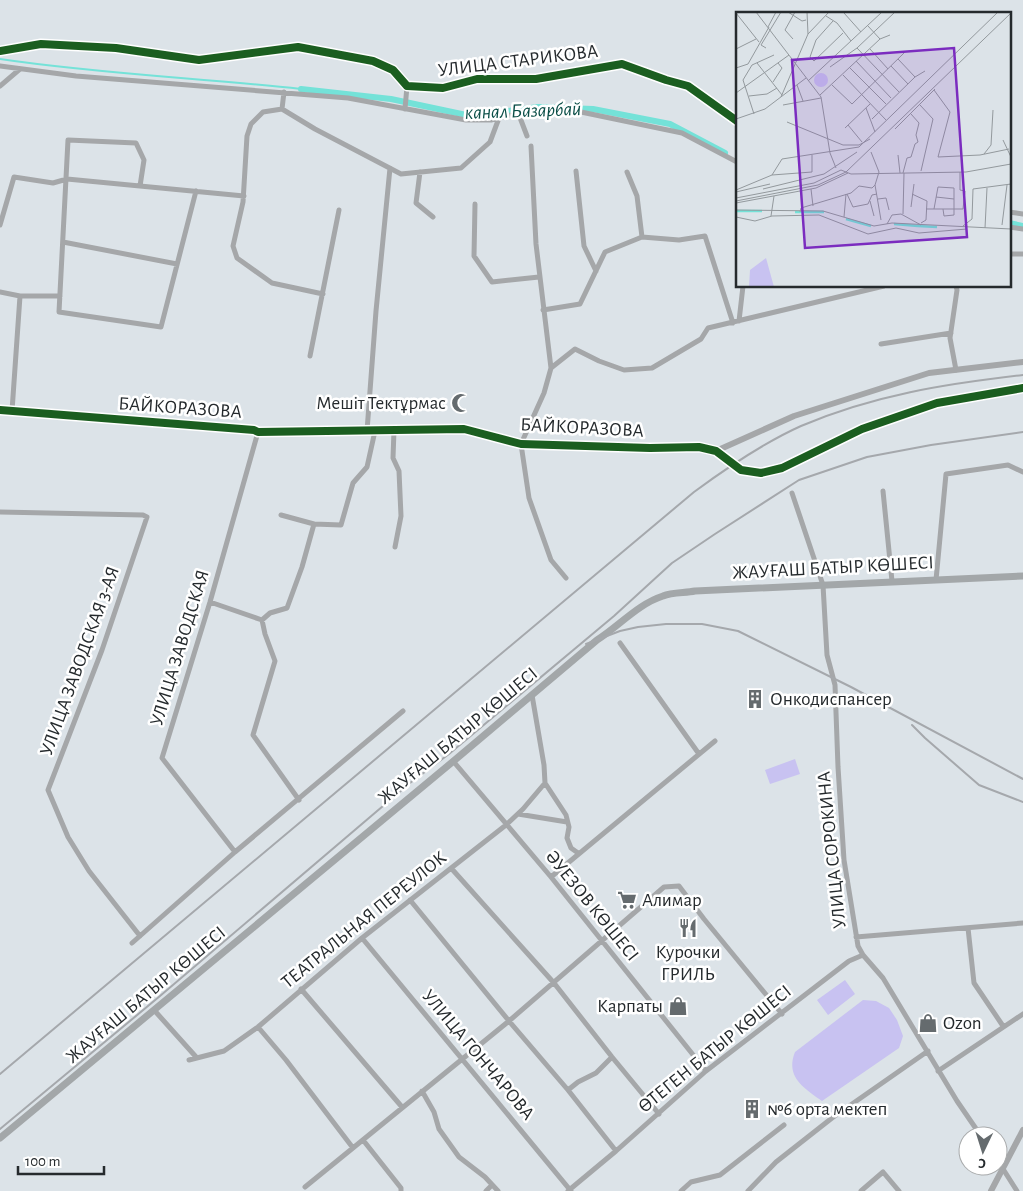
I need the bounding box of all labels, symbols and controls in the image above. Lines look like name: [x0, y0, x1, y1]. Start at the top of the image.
inset map: [736, 12, 1010, 288]
street label: УЛИЦА СТАРИКОВА: [437, 42, 599, 80]
water label: канал Базарбай: [465, 99, 581, 123]
mosque icon: Мешіт Тектұрмас: [450, 392, 472, 414]
street label: БАЙКОРАЗОВА: [118, 393, 242, 422]
place label: Мешіт Тектұрмас: [316, 394, 446, 413]
street label: БАЙКОРАЗОВА: [520, 414, 644, 441]
street label: ЖАУҒАШ БАТЫР КӨШЕСІ: [732, 553, 934, 583]
street label: УЛИЦА ЗАВОДСКАЯ 3-АЯ: [37, 564, 123, 758]
street label: УЛИЦА ЗАВОДСКАЯ: [147, 568, 213, 728]
street label: ЖАУҒАШ БАТЫР КӨШЕСІ: [375, 664, 541, 808]
building icon: Онкодиспансер: [744, 688, 766, 710]
place label: Онкодиспансер: [770, 690, 892, 709]
street label: УЛИЦА СОРОКИНА: [814, 770, 850, 930]
street label: ӘУЕЗОВ КӨШЕСІ: [542, 847, 642, 965]
street label: ТЕАТРАЛЬНАЯ ПЕРЕУЛОК: [278, 848, 450, 992]
supermarket icon: Алимар: [616, 889, 638, 911]
place label: Алимар: [642, 891, 702, 910]
restaurant icon: Курочки ГРИЛЬ: [677, 917, 699, 939]
street label: ЖАУҒАШ БАТЫР КӨШЕСІ: [63, 923, 229, 1067]
place label: Курочки ГРИЛЬ: [656, 943, 720, 984]
street label: ӨТЕГЕН БАТЫР КӨШЕСІ: [635, 982, 795, 1116]
street label: УЛИЦА ГОНЧАРОВА: [418, 986, 538, 1124]
shop icon: Карпаты: [667, 995, 689, 1017]
place label: Карпаты: [597, 997, 663, 1016]
shop icon: Ozon: [917, 1012, 939, 1034]
place label: Ozon: [943, 1014, 982, 1033]
building icon: №6 орта мектеп: [741, 1098, 763, 1120]
place label: №6 орта мектеп: [767, 1100, 887, 1119]
north arrow: [958, 1126, 1008, 1176]
scale bar: [18, 1144, 104, 1176]
text: 100 m: [25, 1154, 60, 1169]
text: С: [978, 1156, 987, 1170]

